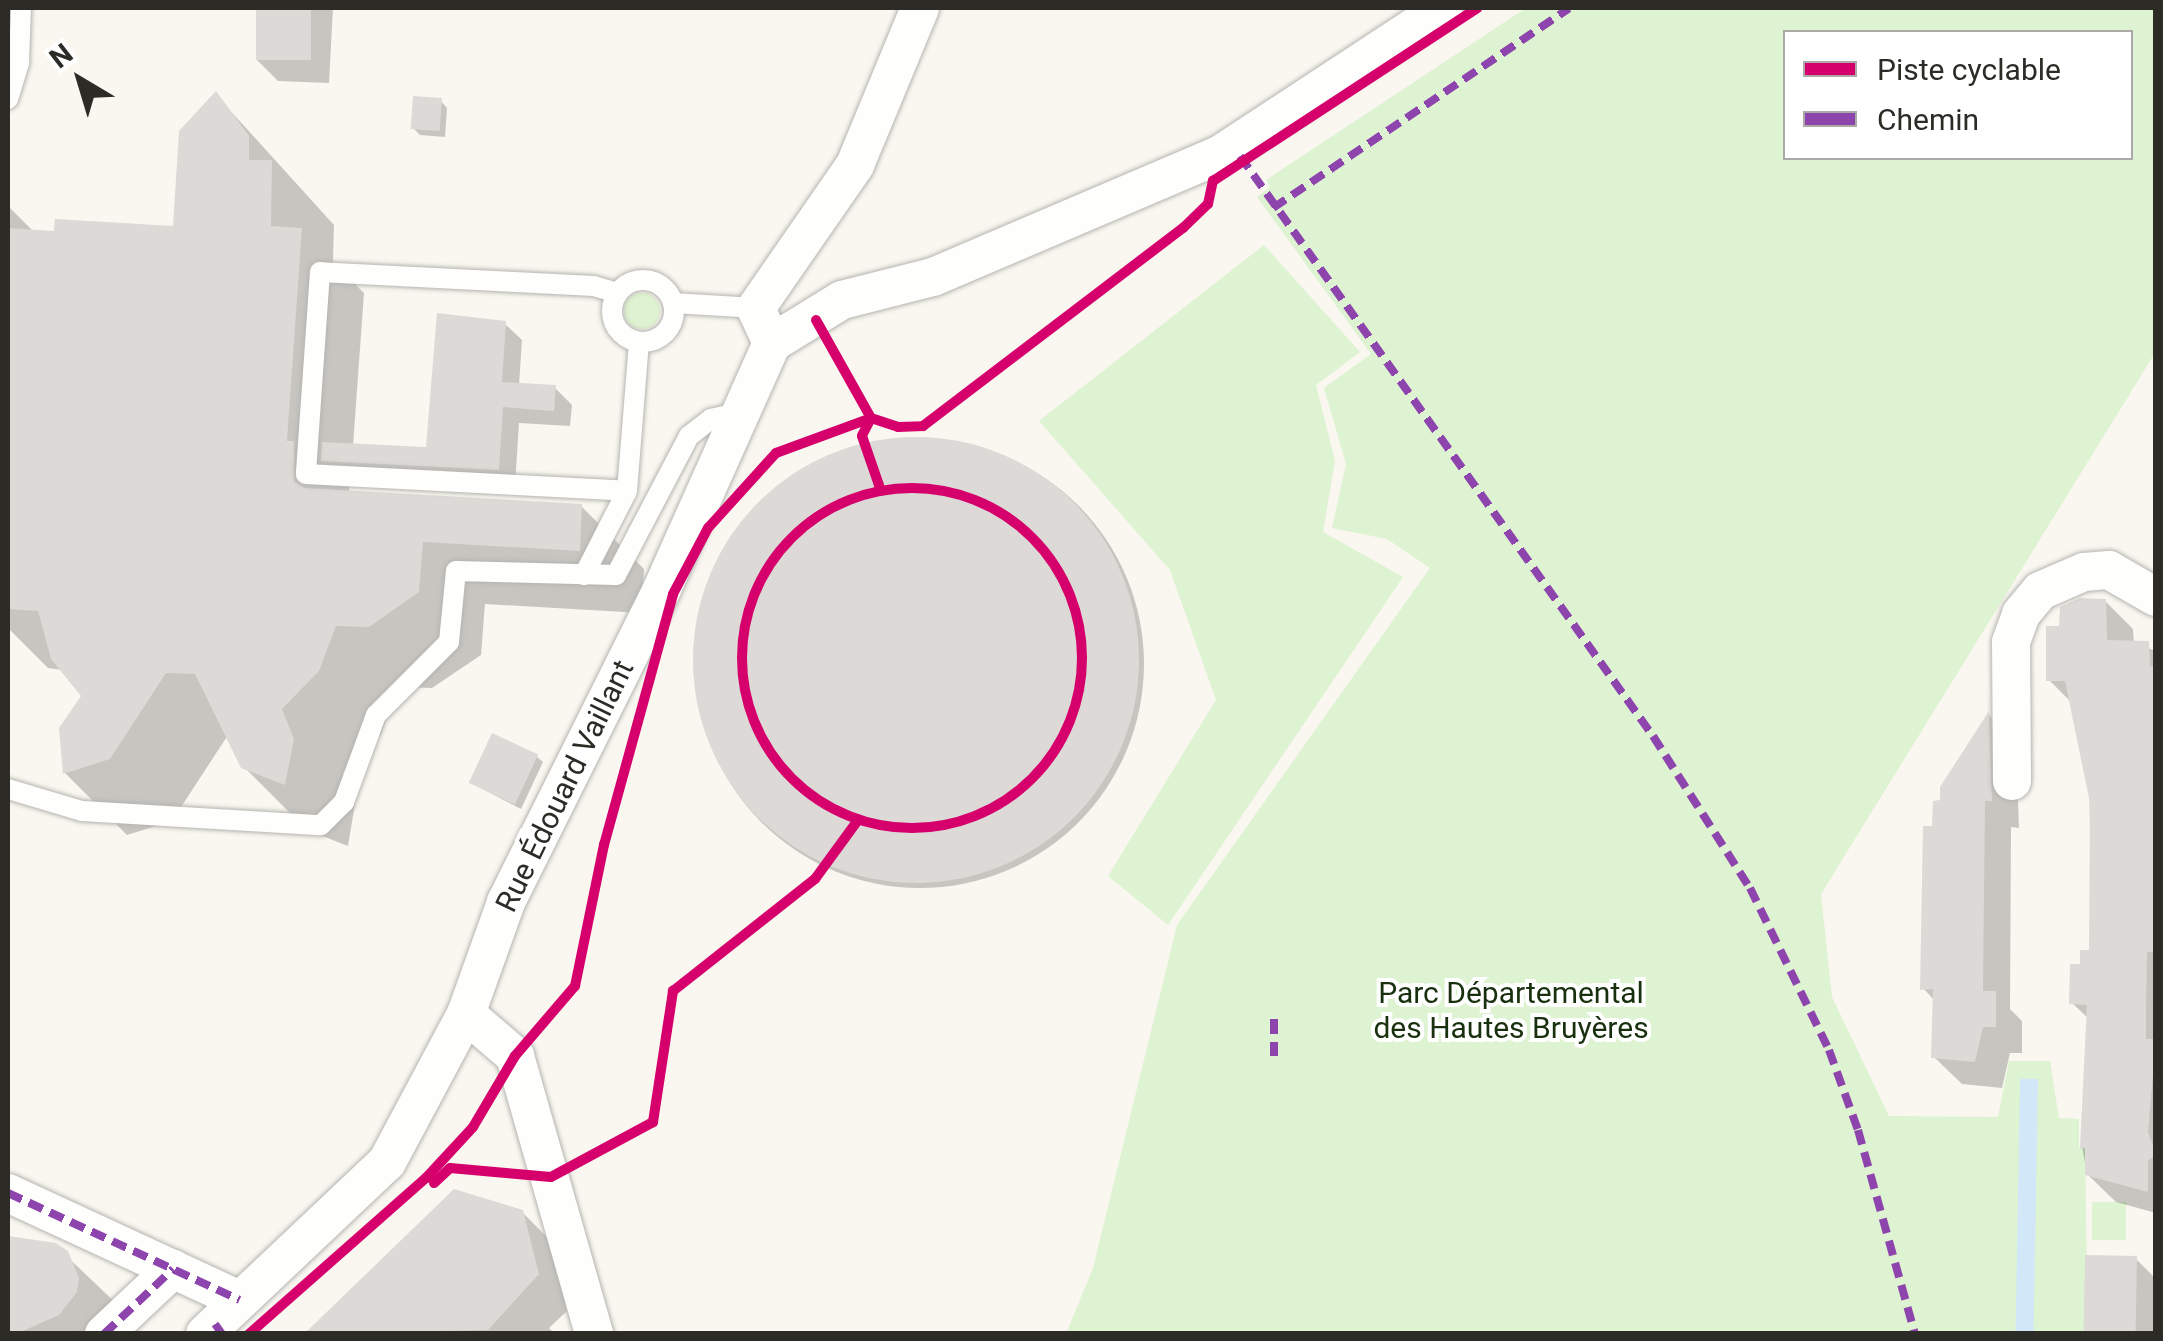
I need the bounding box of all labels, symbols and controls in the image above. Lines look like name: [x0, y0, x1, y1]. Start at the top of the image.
north arrow: [30, 30, 130, 130]
legend: [1783, 30, 2133, 160]
text: N: [43, 37, 79, 75]
text: Piste cyclable: [1877, 52, 2061, 87]
text: Chemin: [1877, 102, 1979, 137]
street label: Rue Édouard Vaillant: [488, 654, 642, 918]
park label: Parc Départemental des Hautes Bruyères: [1373, 975, 1649, 1046]

